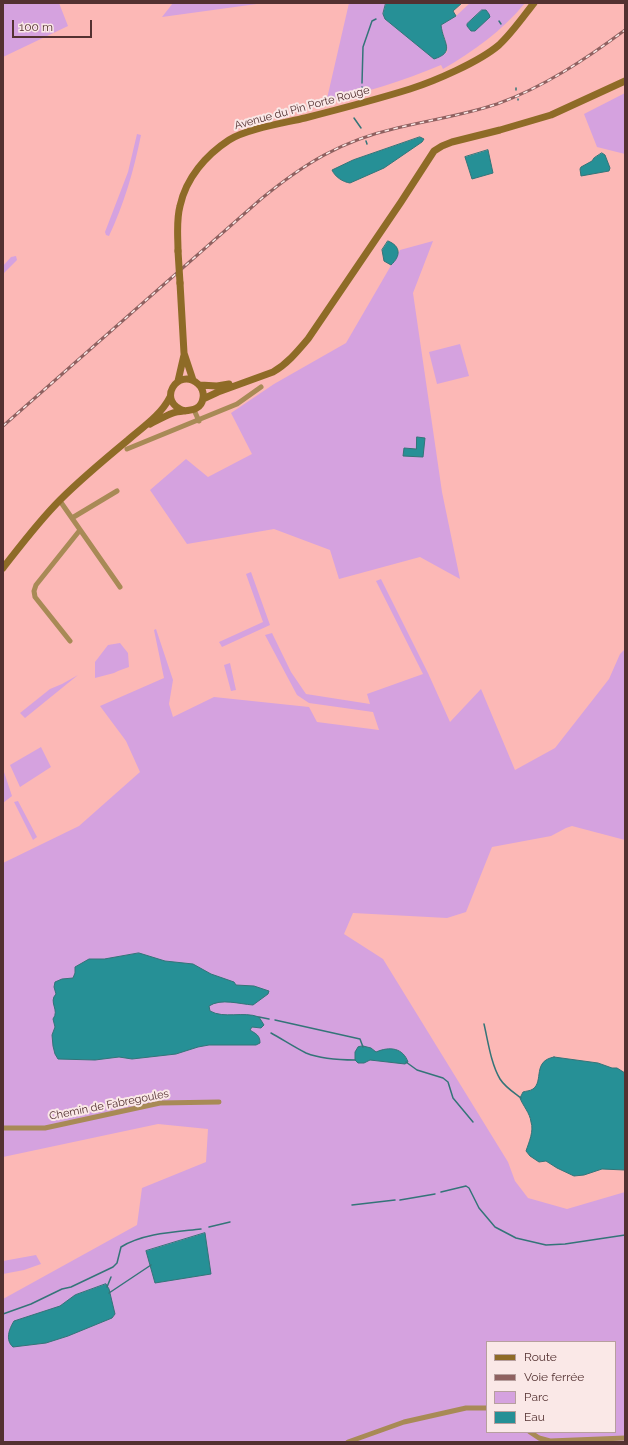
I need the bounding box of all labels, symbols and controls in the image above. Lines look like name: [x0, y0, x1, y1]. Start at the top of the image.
scale bar: [14, 12, 94, 38]
text: 100 m: [19, 20, 53, 34]
street label: Avenue du Pin Porte Rouge: [233, 84, 371, 132]
street label: Chemin de Fabregoules: [48, 1087, 170, 1123]
legend: [486, 1341, 616, 1433]
text: Route: [524, 1350, 557, 1364]
text: Voie ferrée: [524, 1370, 584, 1384]
text: Parc: [524, 1390, 549, 1404]
text: Eau: [524, 1410, 545, 1424]

